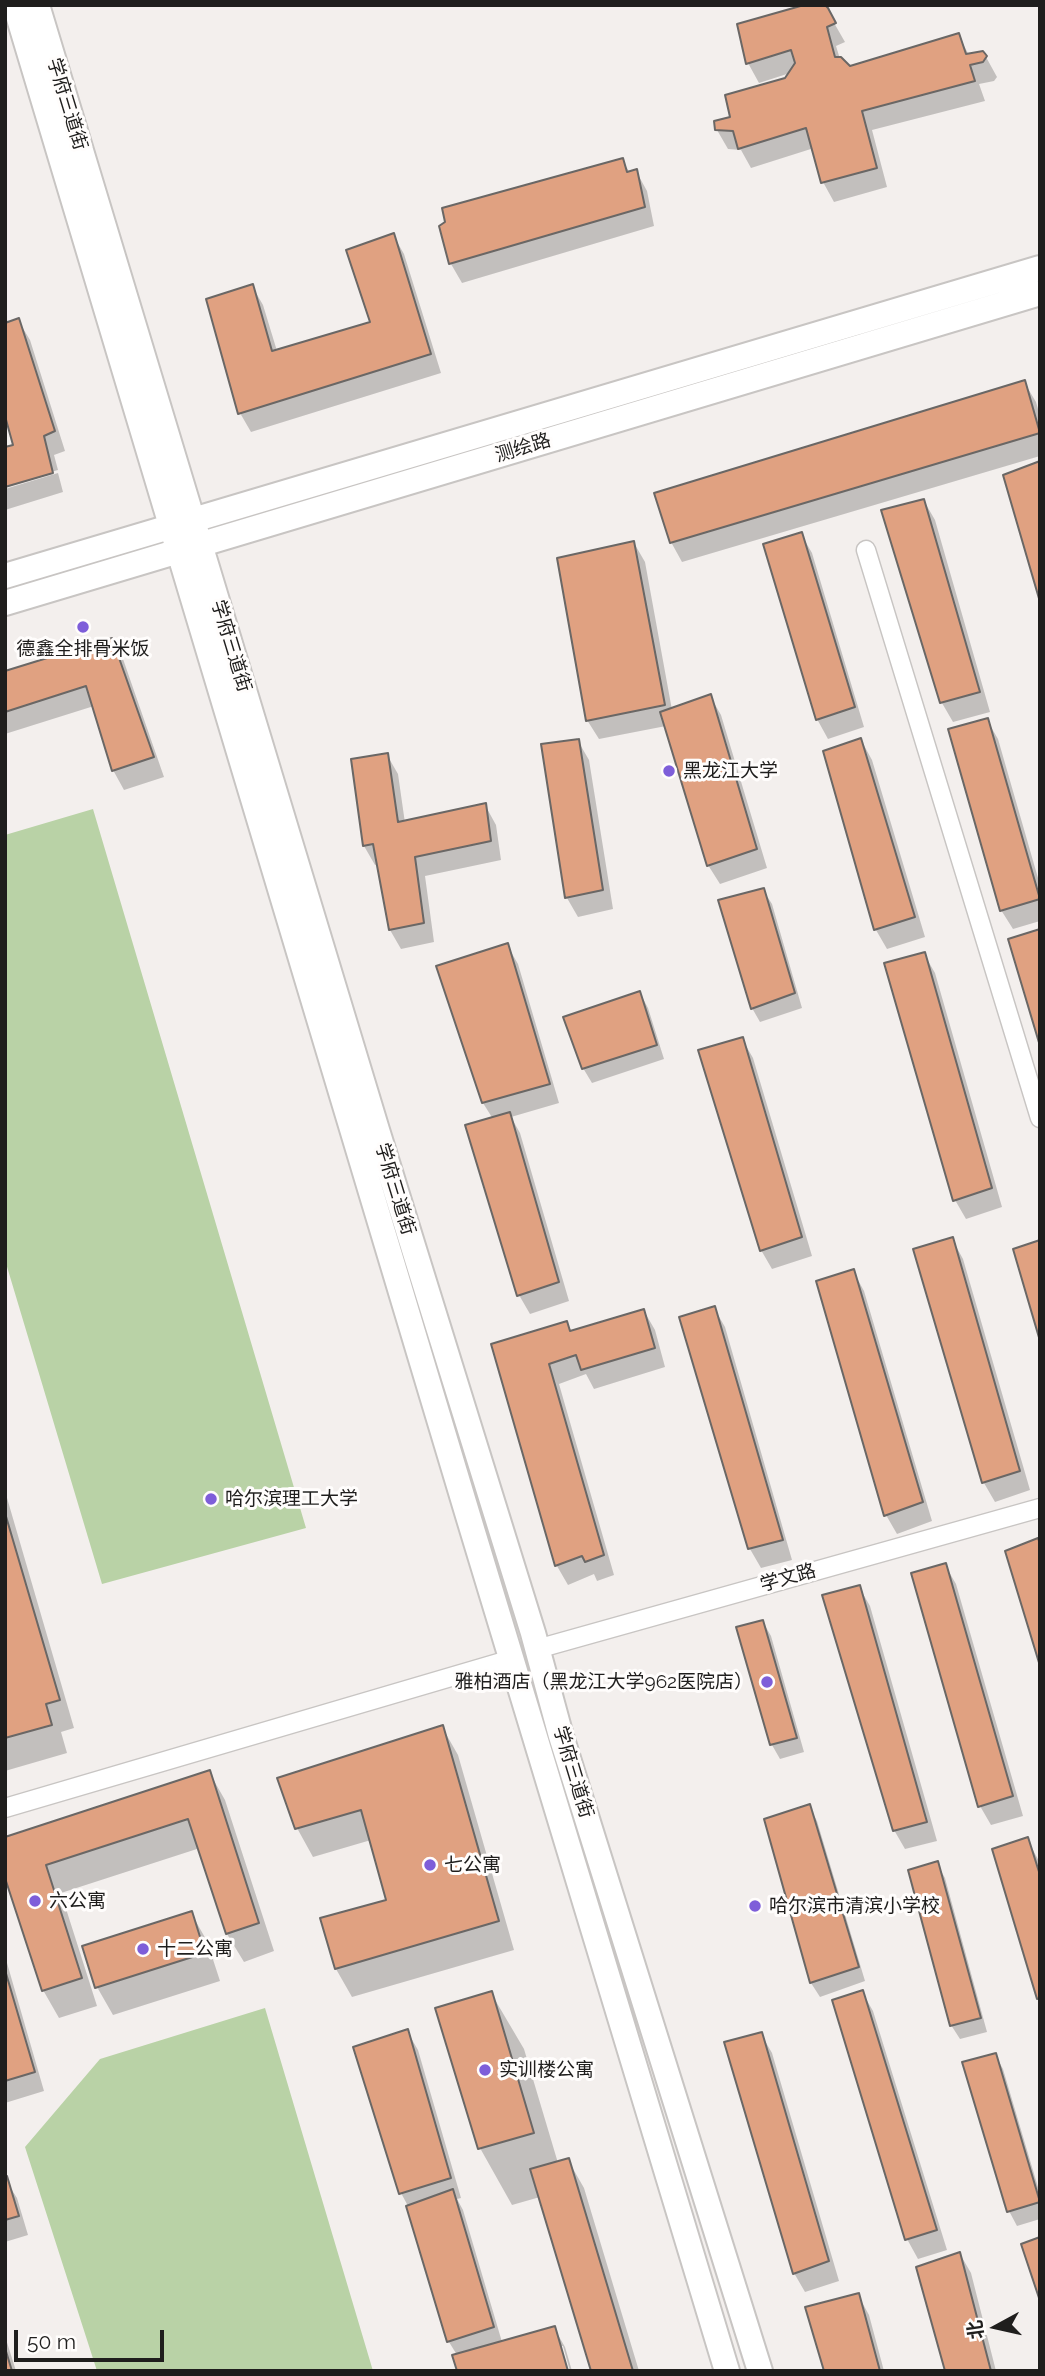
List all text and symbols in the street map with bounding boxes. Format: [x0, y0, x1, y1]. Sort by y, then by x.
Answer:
street label: 学府三道街 [42, 55, 92, 153]
street label: 测绘路 [492, 429, 554, 467]
street label: 学府三道街 [206, 597, 256, 695]
marker: 德鑫全排骨米饭 [75, 619, 91, 635]
place label: 德鑫全排骨米饭 [17, 638, 149, 660]
place label: 黑龙江大学 [683, 760, 778, 782]
marker: 黑龙江大学 [661, 763, 677, 779]
street label: 学府三道街 [370, 1140, 420, 1238]
place label: 哈尔滨理工大学 [225, 1488, 358, 1510]
marker: 哈尔滨理工大学 [203, 1491, 219, 1507]
street label: 学文路 [757, 1559, 819, 1597]
place label: 雅柏酒店（黑龙江大学962医院店） [455, 1671, 753, 1693]
marker: 雅柏酒店（黑龙江大学962医院店） [759, 1674, 775, 1690]
street label: 学府三道街 [548, 1723, 598, 1821]
place label: 七公寓 [444, 1854, 501, 1876]
marker: 七公寓 [422, 1857, 438, 1873]
place label: 六公寓 [49, 1890, 106, 1912]
marker: 六公寓 [27, 1893, 43, 1909]
place label: 哈尔滨市清滨小学校 [769, 1895, 940, 1917]
marker: 哈尔滨市清滨小学校 [747, 1898, 763, 1914]
place label: 十二公寓 [157, 1938, 233, 1960]
marker: 十二公寓 [135, 1941, 151, 1957]
place label: 实训楼公寓 [499, 2059, 594, 2081]
marker: 实训楼公寓 [477, 2062, 493, 2078]
north arrow [961, 2292, 1031, 2362]
scale bar [18, 2316, 168, 2360]
text: 北 [963, 2319, 987, 2341]
text: 50 m [27, 2329, 76, 2354]

